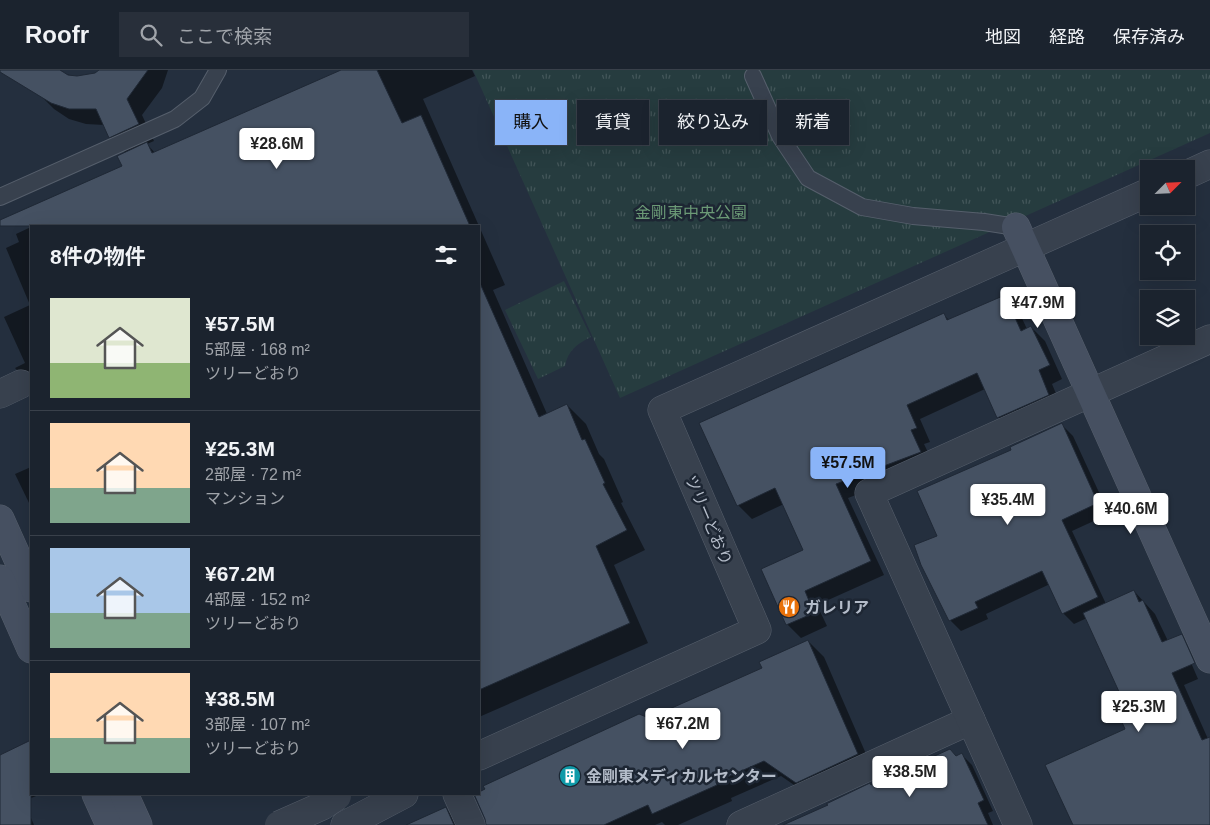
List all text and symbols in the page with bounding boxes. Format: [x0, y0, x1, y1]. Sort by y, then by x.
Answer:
search box [119, 12, 469, 57]
text: Roofr [25, 21, 89, 48]
icon: search [137, 21, 165, 49]
text: ここで検索 [177, 26, 272, 47]
text: 地図 [985, 27, 1021, 47]
text: 経路 [1049, 27, 1085, 47]
text: 保存済み [1113, 27, 1185, 47]
chip: 購入 [495, 100, 567, 145]
chip: 賃貸 [577, 100, 649, 145]
chip: 絞り込み [659, 100, 767, 145]
chip: 新着 [777, 100, 849, 145]
pin: ¥28.6M [236, 128, 318, 170]
text: ¥28.6M [250, 135, 304, 152]
north arrow [1140, 160, 1195, 215]
map controls [1140, 160, 1195, 345]
park label: 金剛東中央公園 [635, 204, 747, 221]
button: locate [1140, 225, 1195, 280]
icon: filters [432, 241, 460, 269]
text: 8件の物件 [50, 245, 146, 268]
pin: ¥47.9M [997, 286, 1079, 329]
button: layers [1140, 290, 1195, 345]
text: ¥47.9M [1011, 294, 1065, 311]
text: ¥57.5M [205, 312, 275, 335]
icon: home [90, 318, 150, 378]
text: 5部屋 · 168 m² [205, 341, 310, 358]
text: ツリーどおり [205, 365, 301, 382]
text: ¥25.3M [205, 437, 275, 460]
icon: home [90, 443, 150, 503]
pin: ¥57.5M [807, 446, 889, 489]
text: ¥57.5M [821, 454, 875, 471]
text: 2部屋 · 72 m² [205, 466, 301, 483]
street label: ツリーどおり [682, 473, 735, 568]
pin: ¥35.4M [967, 484, 1049, 526]
text: マンション [205, 490, 285, 507]
text: ¥35.4M [981, 491, 1035, 508]
pin: ¥40.6M [1090, 492, 1172, 535]
text: ¥40.6M [1104, 500, 1158, 517]
text: ¥67.2M [205, 562, 275, 585]
icon: home [90, 568, 150, 628]
text: 4部屋 · 152 m² [205, 591, 310, 608]
restaurant icon: ガレリア [777, 595, 801, 619]
place label: ガレリア [805, 599, 869, 616]
text: ツリーどおり [205, 615, 301, 632]
text: ¥38.5M [205, 687, 275, 710]
pin: ¥25.3M [1098, 690, 1180, 733]
icon: home [90, 693, 150, 753]
text: ¥25.3M [1112, 698, 1166, 715]
pin: ¥67.2M [642, 708, 724, 750]
text: ¥67.2M [656, 715, 710, 732]
text: 3部屋 · 107 m² [205, 716, 310, 733]
text: ツリーどおり [205, 740, 301, 757]
pin: ¥38.5M [869, 756, 951, 798]
text: ¥38.5M [883, 763, 937, 780]
building icon: 金剛東メディカルセンター [558, 764, 582, 788]
place label: 金剛東メディカルセンター [586, 768, 777, 785]

